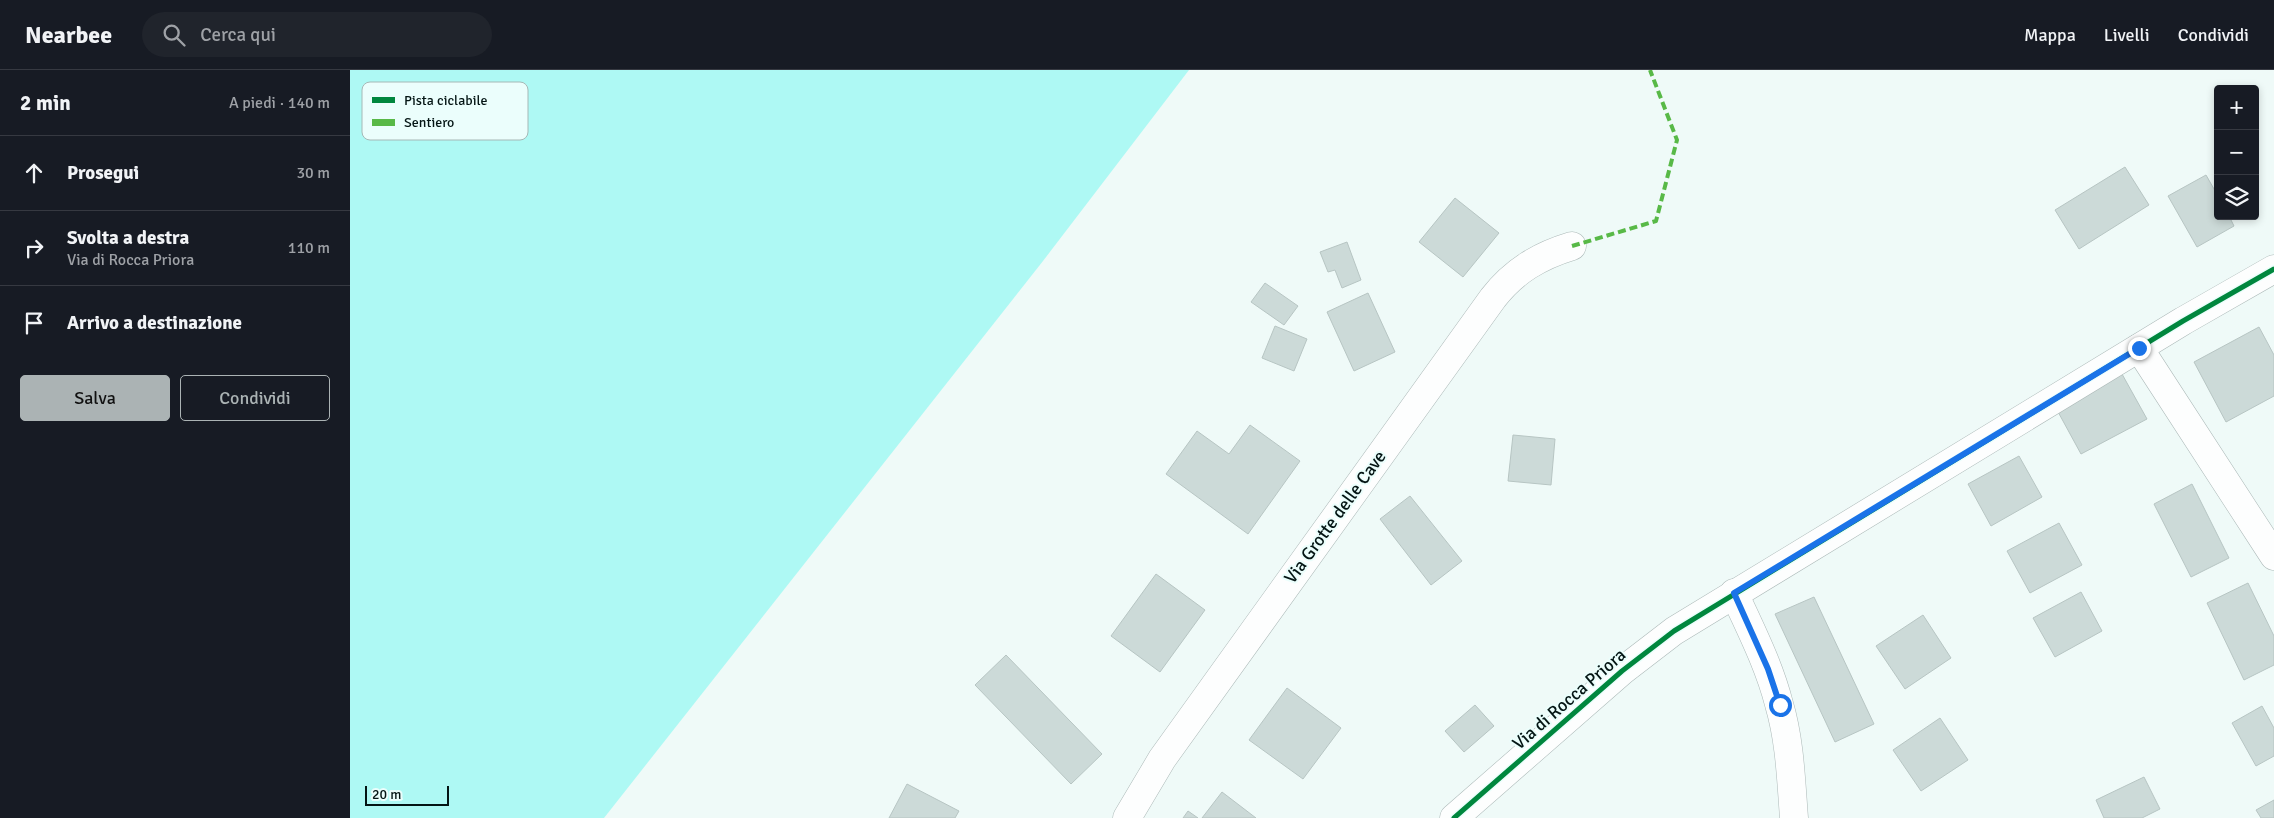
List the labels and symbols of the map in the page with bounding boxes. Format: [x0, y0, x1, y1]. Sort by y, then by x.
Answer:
legend [362, 82, 528, 140]
text: Pista ciclabile [404, 92, 487, 109]
text: Sentiero [404, 114, 454, 131]
route end [2128, 337, 2151, 360]
street label: Via Grotte delle Cave [1279, 446, 1391, 588]
street label: Via di Rocca Priora [1508, 644, 1630, 754]
route start [1769, 694, 1792, 717]
scale bar [365, 783, 449, 806]

